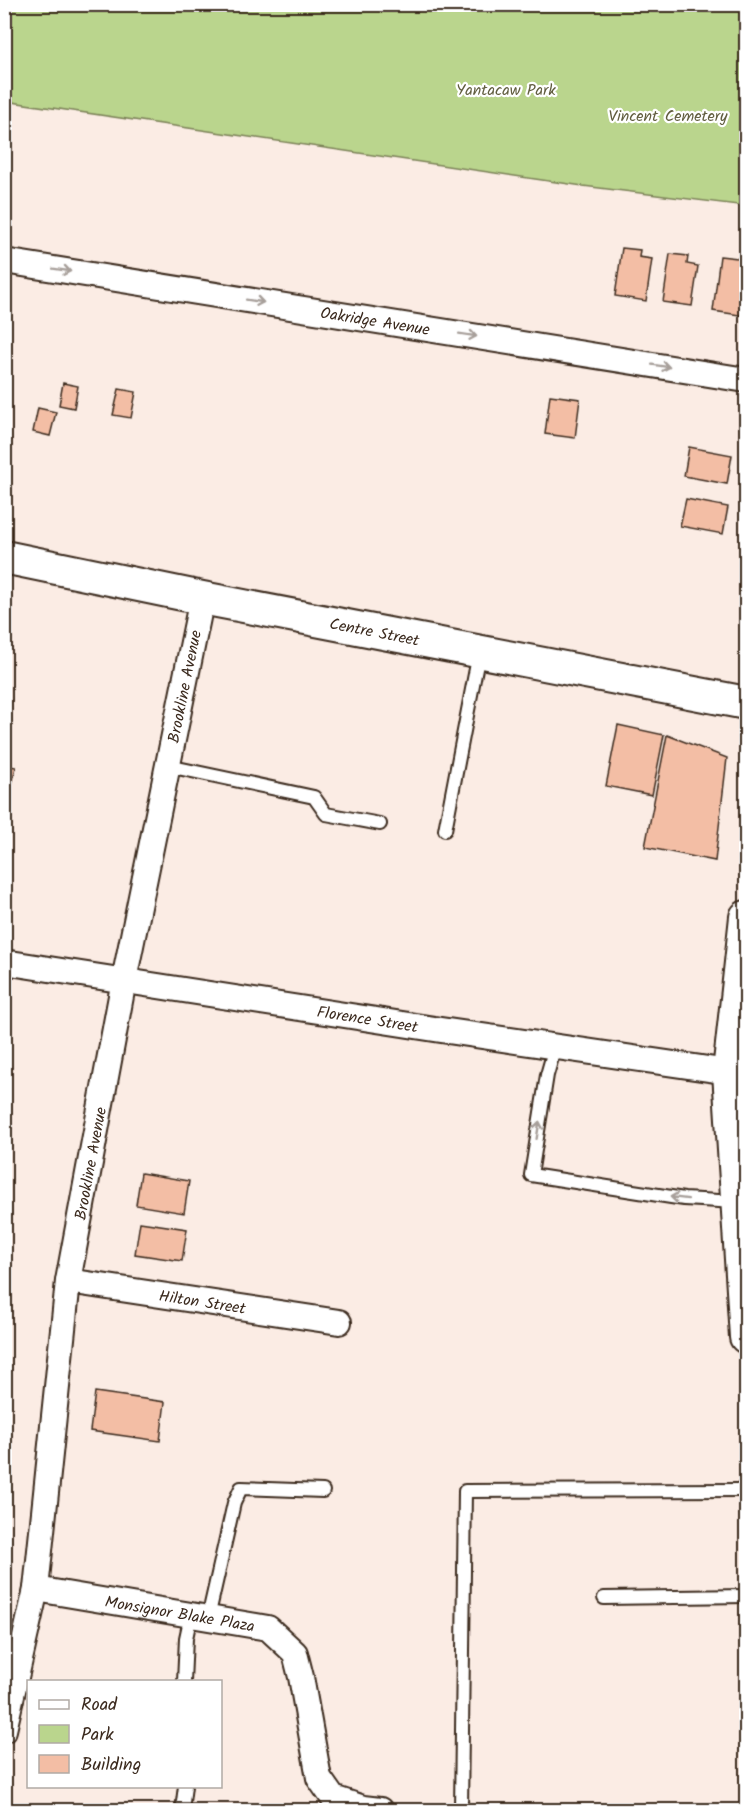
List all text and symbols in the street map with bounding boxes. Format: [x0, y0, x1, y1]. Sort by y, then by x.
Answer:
park label: Yantacaw Park [456, 78, 556, 103]
park label: Vincent Cemetery [608, 104, 728, 129]
one-way arrow [52, 265, 72, 276]
one-way arrow [244, 295, 264, 306]
street label: Oakridge Avenue [319, 301, 431, 343]
one-way arrow [458, 330, 477, 341]
one-way arrow [650, 361, 670, 372]
street label: Centre Street [327, 612, 422, 654]
street label: Brookline Avenue [162, 628, 209, 745]
street label: Florence Street [315, 1000, 420, 1040]
street label: Brookline Avenue [69, 1105, 114, 1222]
one-way arrow [533, 1121, 544, 1141]
one-way arrow [669, 1192, 689, 1203]
street label: Hilton Street [157, 1284, 248, 1322]
street label: Monsignor Blake Plaza [103, 1590, 257, 1640]
legend [27, 1680, 222, 1788]
text: Road [81, 1691, 118, 1720]
text: Park [81, 1721, 114, 1750]
text: Building [81, 1751, 141, 1780]

